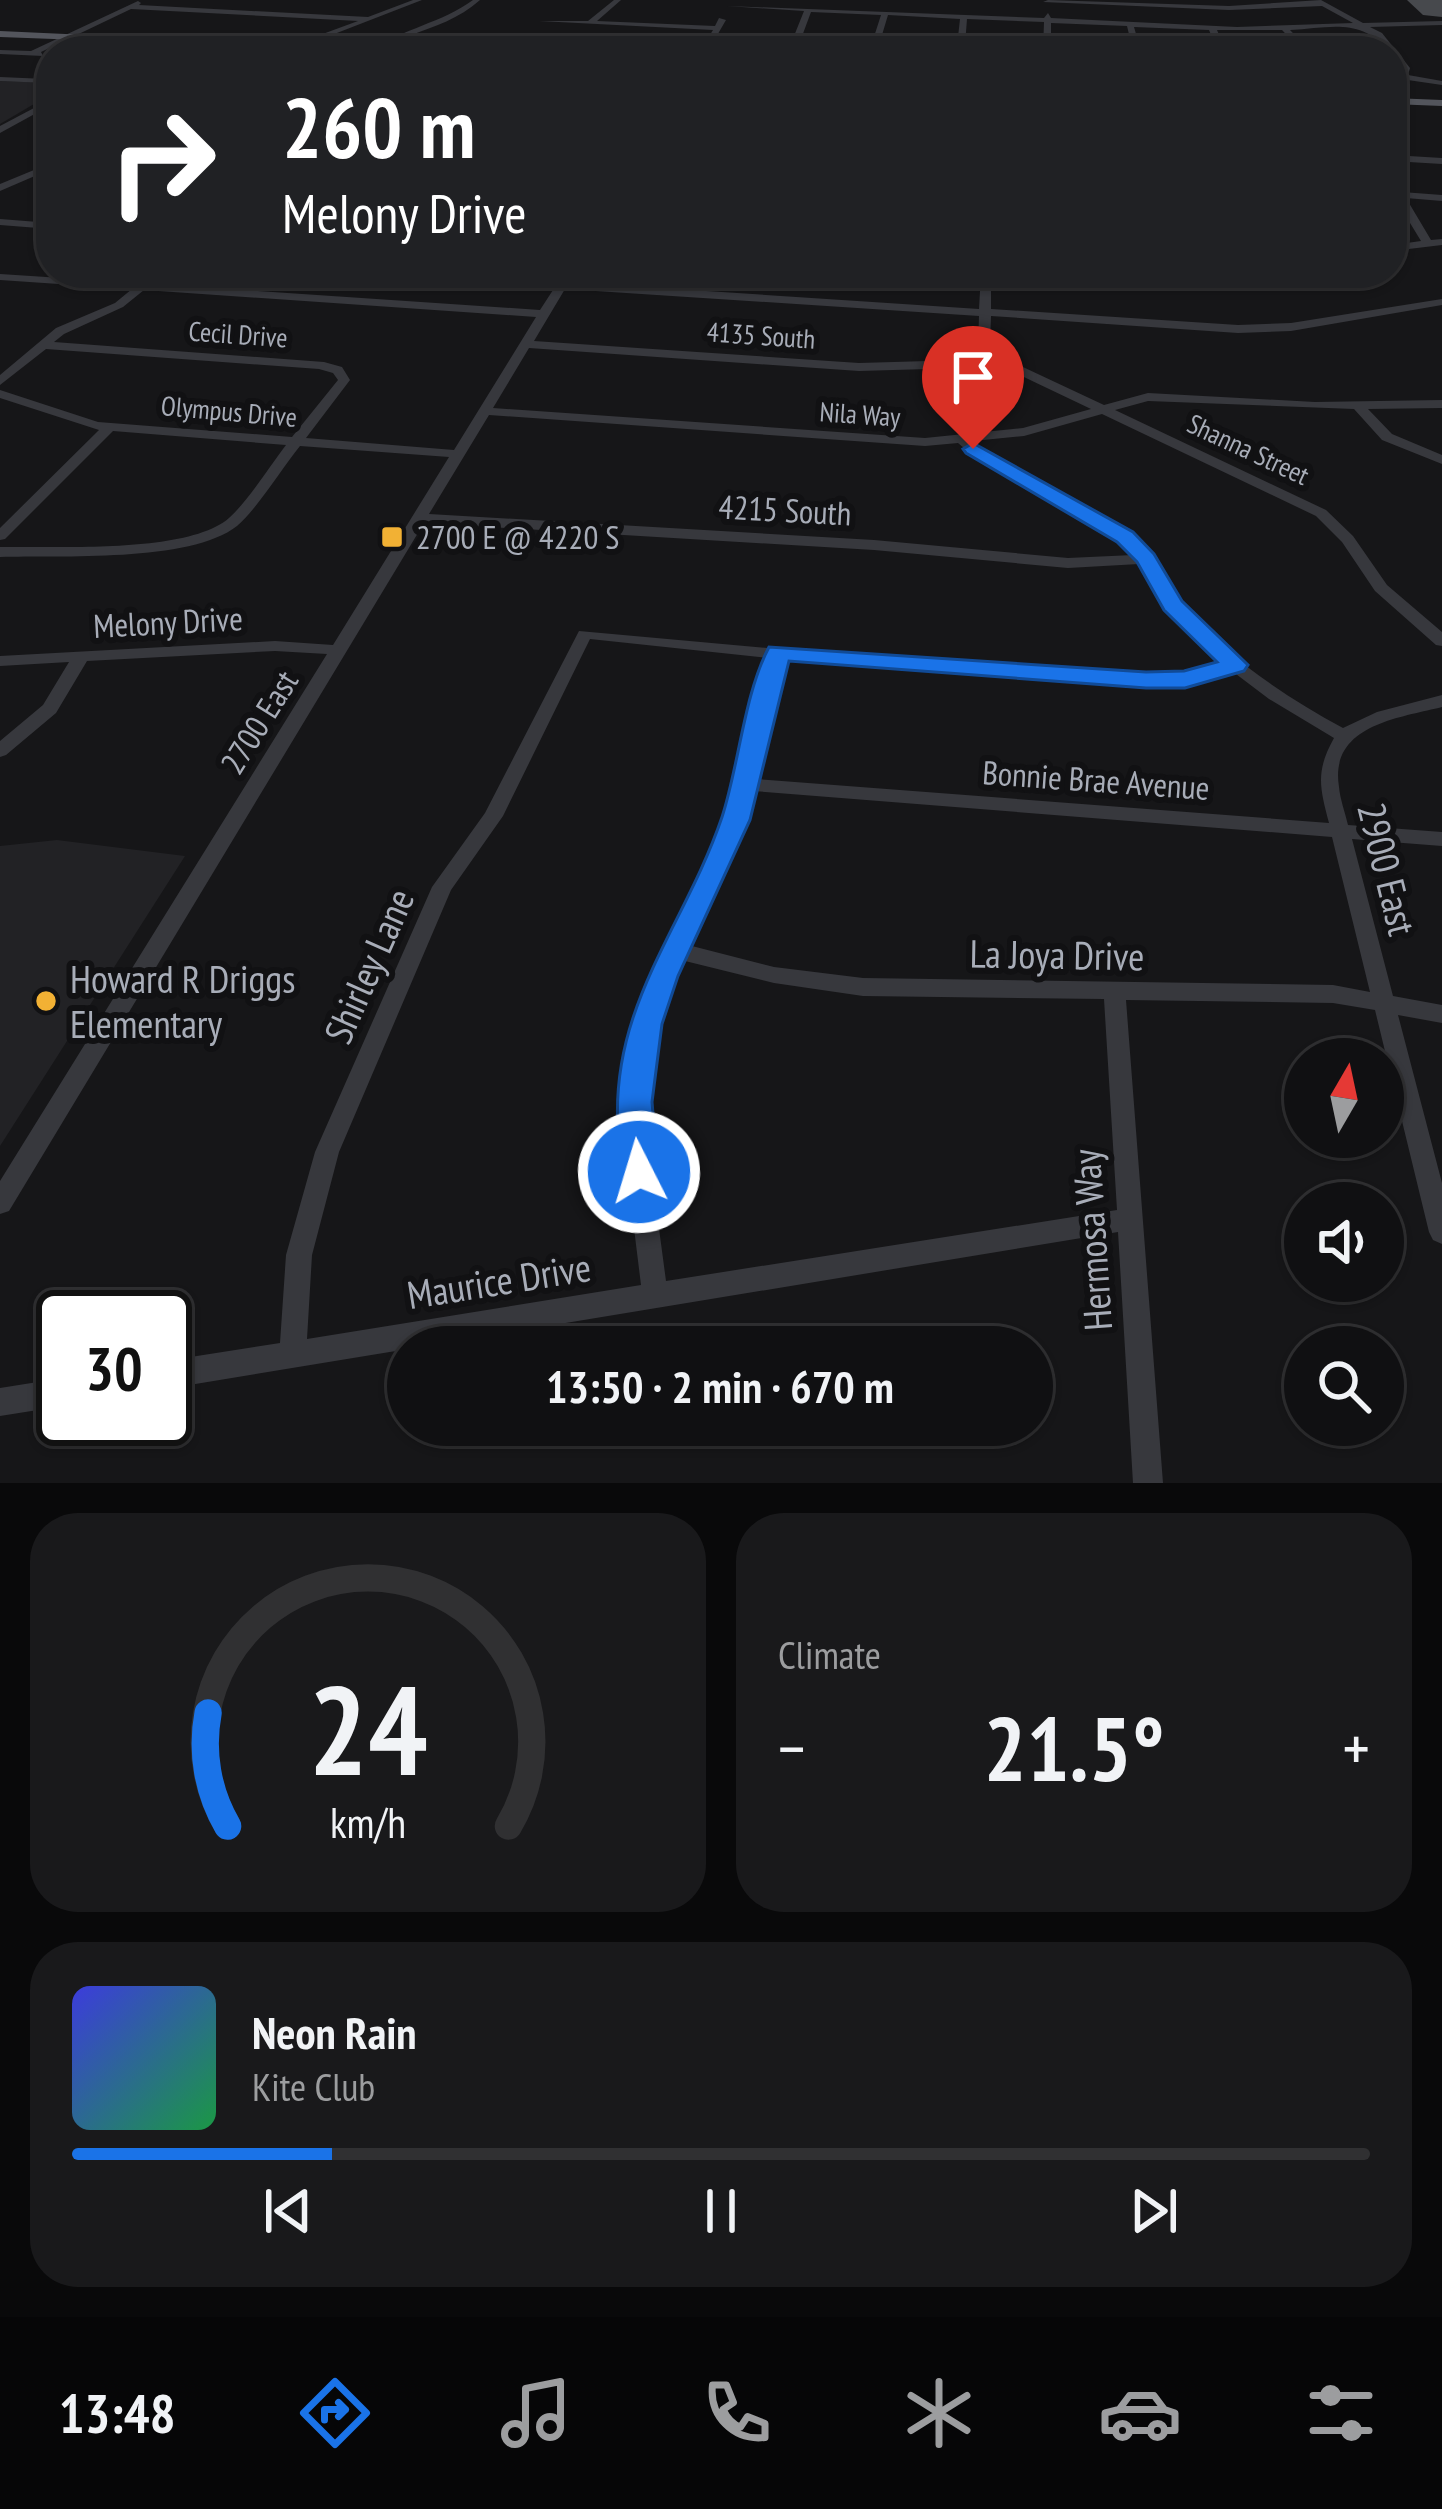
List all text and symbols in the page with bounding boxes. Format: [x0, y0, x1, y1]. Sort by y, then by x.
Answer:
text: 260 m [282, 72, 475, 181]
icon: right [84, 84, 240, 240]
text: Melony Drive [282, 178, 527, 248]
street label: Cecil Drive [187, 314, 289, 354]
street label: 4135 South [706, 314, 816, 356]
pin [922, 326, 1024, 449]
icon: arrive [940, 344, 1006, 410]
street label: Olympus Drive [160, 388, 298, 434]
street label: Nila Way [819, 394, 902, 434]
street label: Shanna Street [1182, 406, 1315, 492]
street label: 4215 South [718, 485, 852, 534]
place label: 2700 E @ 4220 S [416, 515, 619, 558]
marker: 2700 E @ 4220 S [379, 524, 405, 550]
street label: Melony Drive [92, 596, 244, 647]
street label: 2700 East [210, 662, 307, 781]
street label: Bonnie Brae Avenue [981, 750, 1211, 809]
street label: 2900 East [1346, 797, 1429, 941]
street label: Shirley Lane [312, 881, 425, 1051]
street label: La Joya Drive [969, 927, 1145, 982]
place label: Howard R Driggs Elementary [70, 953, 295, 1049]
marker: Howard R Driggs Elementary [33, 988, 59, 1014]
north arrow [1284, 1038, 1404, 1158]
map controls [1284, 1038, 1404, 1446]
position arrow [576, 1109, 702, 1235]
street label: Hermosa Way [1060, 1147, 1123, 1332]
button: sound [1284, 1182, 1404, 1302]
street label: Maurice Drive [404, 1241, 594, 1320]
speed limit sign: 30 [36, 1290, 192, 1446]
button: search [1284, 1326, 1404, 1446]
text: 13:50 · 2 min · 670 m [546, 1357, 894, 1415]
text: Climate [778, 1629, 881, 1680]
text: 24 [308, 1648, 428, 1809]
text: 21.5° [984, 1689, 1164, 1806]
text: − [778, 1705, 805, 1790]
text: + [1343, 1705, 1370, 1790]
text: km/h [330, 1793, 406, 1849]
text: Neon Rain [252, 2003, 417, 2061]
text: Kite Club [252, 2061, 375, 2112]
icon: previous [255, 2178, 321, 2244]
icon: pause [688, 2178, 754, 2244]
icon: next [1121, 2178, 1187, 2244]
icon: directions [293, 2371, 377, 2455]
icon: music [494, 2371, 578, 2455]
icon: phone [695, 2371, 779, 2455]
icon: climate [897, 2371, 981, 2455]
icon: car [1098, 2371, 1182, 2455]
icon: filters [1299, 2371, 1383, 2455]
text: 13:48 [59, 2378, 175, 2448]

